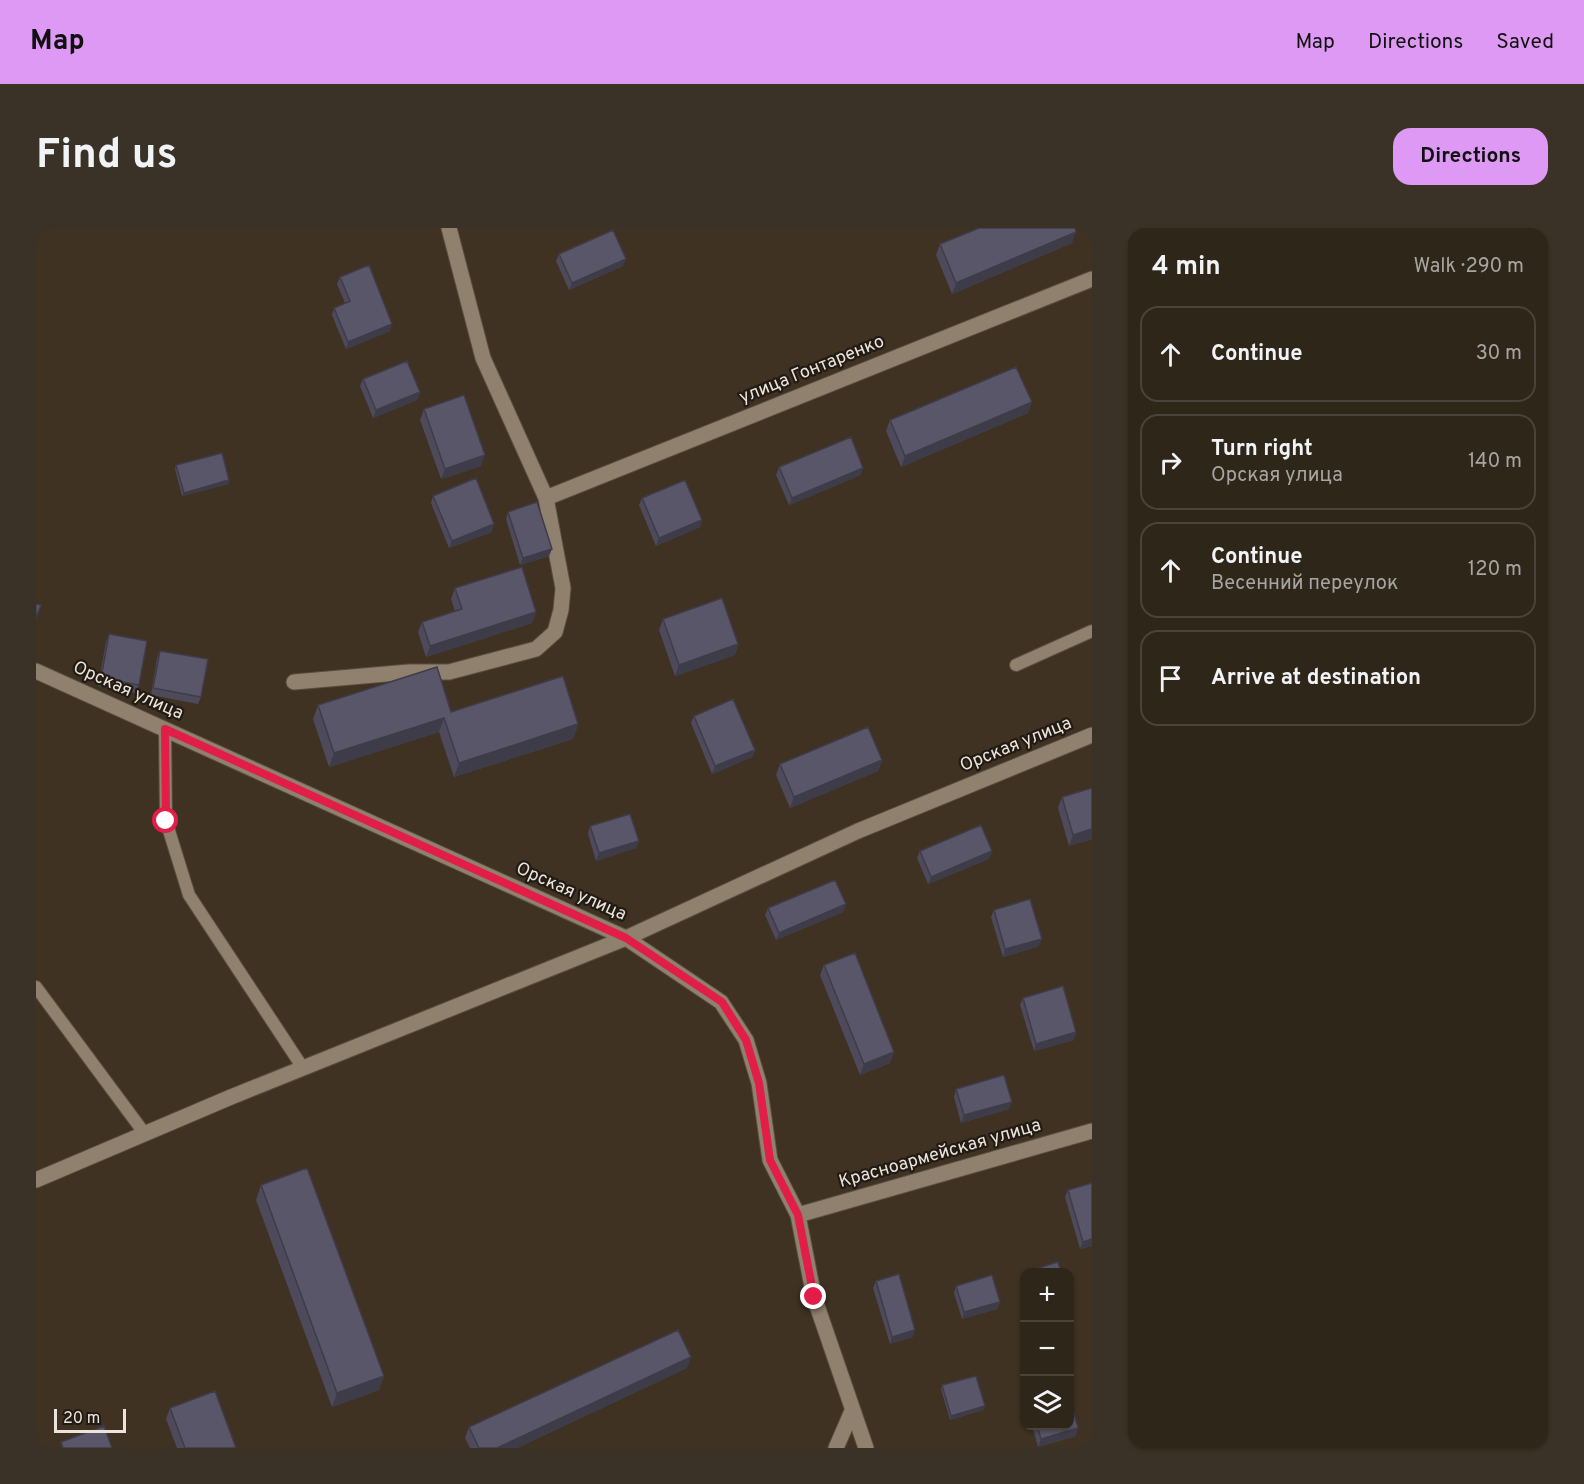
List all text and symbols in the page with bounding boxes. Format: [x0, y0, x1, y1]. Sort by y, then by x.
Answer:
text: Map [30, 24, 85, 60]
text: Map [1295, 29, 1335, 56]
text: Directions [1368, 29, 1463, 56]
text: Saved [1496, 29, 1554, 56]
button: Directions [1393, 128, 1548, 185]
text: Find us [36, 130, 177, 183]
text: 4 min [1152, 251, 1221, 284]
text: Walk · 290 m [1413, 254, 1524, 280]
street label: улица Гонтаренко [736, 330, 888, 410]
icon: ahead [1154, 338, 1187, 371]
text: Continue [1211, 341, 1302, 368]
text: 30 m [1476, 341, 1522, 367]
text: Turn right [1211, 436, 1313, 463]
icon: right [1154, 446, 1187, 479]
text: 140 m [1468, 449, 1522, 475]
text: Орская улица [1211, 463, 1343, 489]
text: Continue [1211, 544, 1302, 571]
icon: ahead [1154, 554, 1187, 587]
text: 120 m [1468, 557, 1522, 583]
text: Весенний переулок [1211, 571, 1399, 597]
street label: Орская улица [69, 656, 187, 726]
icon: arrive [1154, 662, 1187, 695]
text: Arrive at destination [1211, 665, 1421, 692]
street label: Орская улица [957, 712, 1075, 778]
route start [152, 807, 178, 833]
street label: Орская улица [512, 857, 630, 927]
street label: Красноармейская улица [836, 1114, 1044, 1194]
map controls [1020, 1268, 1074, 1430]
button: + [1020, 1268, 1074, 1322]
route end [800, 1283, 826, 1309]
button: − [1020, 1322, 1074, 1376]
button: layers [1020, 1376, 1074, 1430]
scale bar [54, 1406, 126, 1434]
text: 20 m [63, 1409, 100, 1429]

